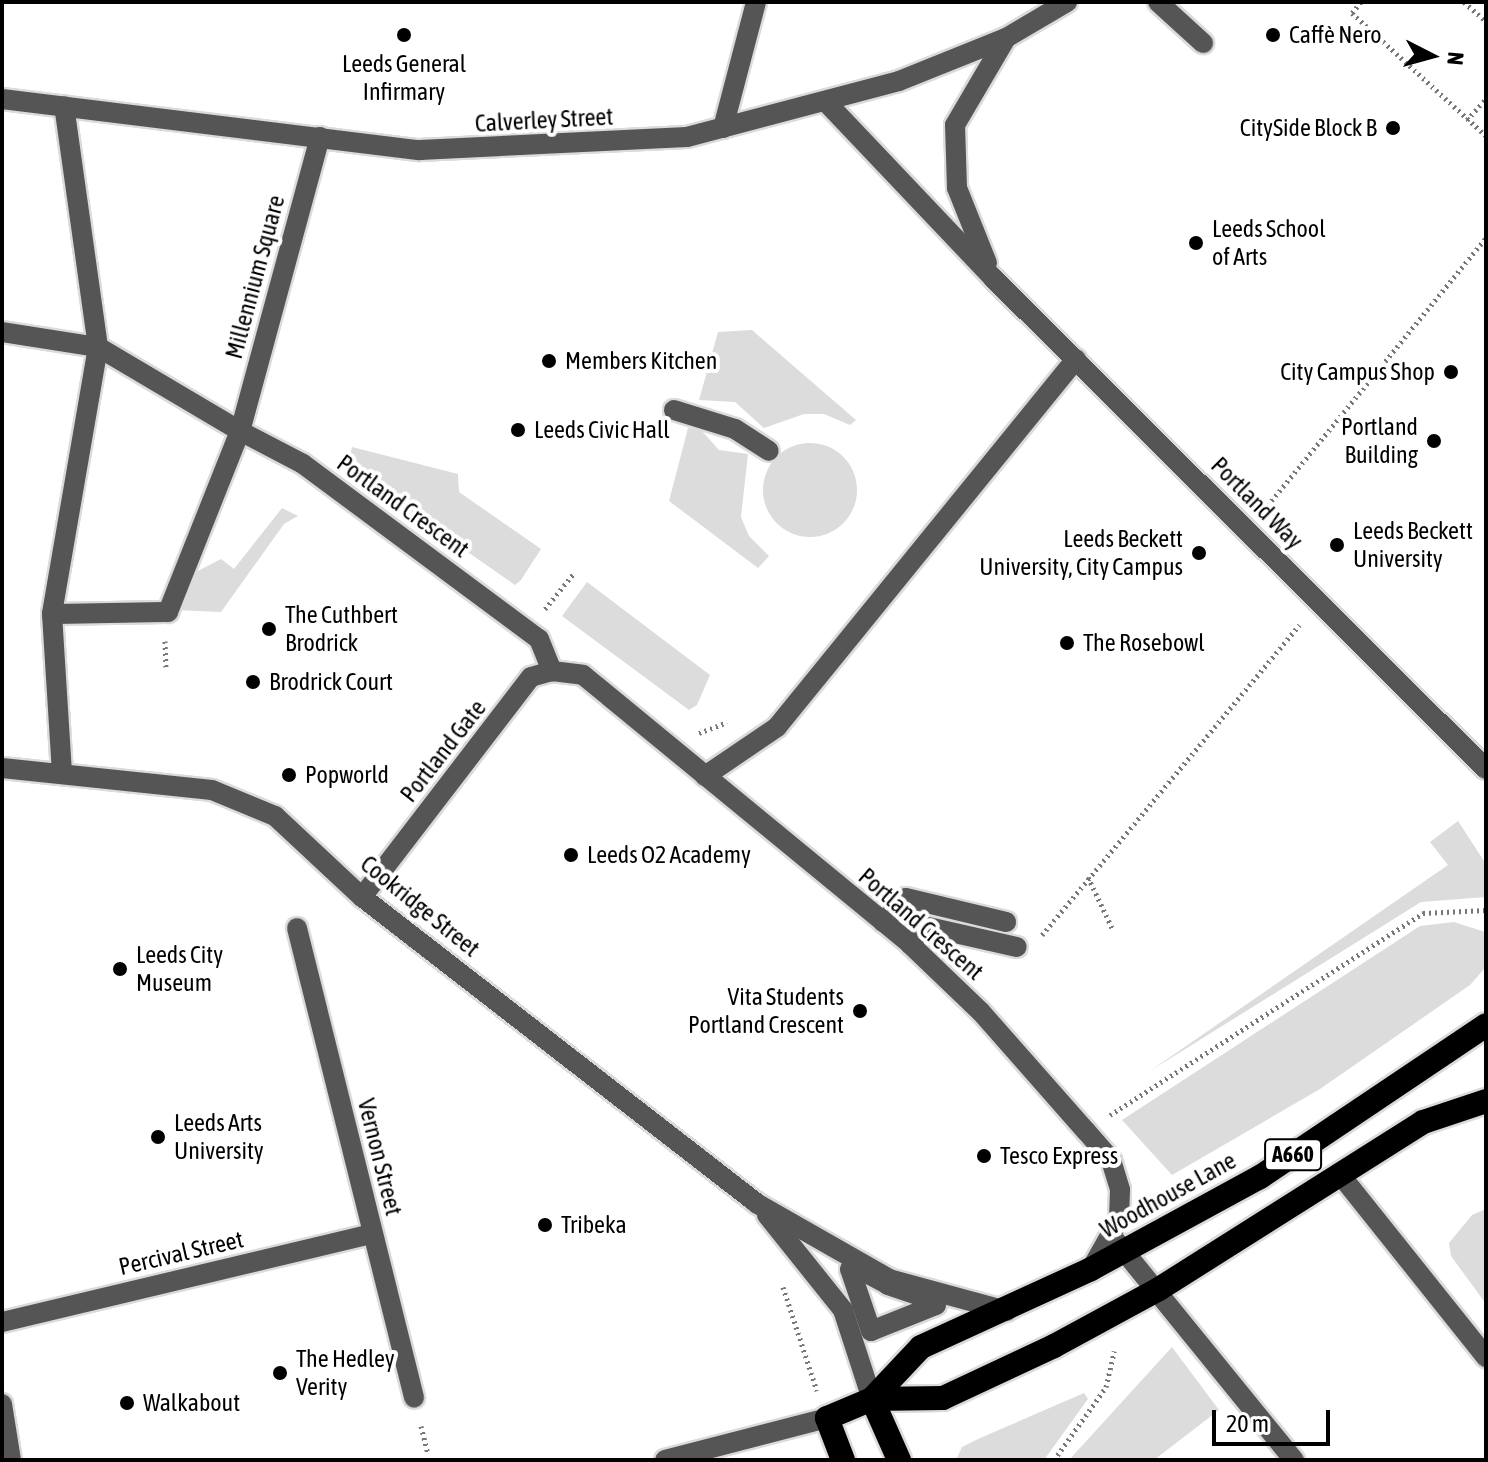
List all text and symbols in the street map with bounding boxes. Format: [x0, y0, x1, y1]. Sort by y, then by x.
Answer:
north arrow [1392, 16, 1472, 96]
place label: Caffè Nero [1289, 21, 1382, 49]
marker: Leeds General Infirmary [393, 24, 415, 46]
marker: Caffè Nero [1264, 26, 1282, 44]
place label: Leeds General Infirmary [342, 50, 466, 106]
text: N [1442, 51, 1469, 66]
street label: Calverley Street [474, 102, 614, 138]
place label: CitySide Block B [1240, 114, 1377, 142]
marker: CitySide Block B [1384, 119, 1402, 137]
street label: Millennium Square [219, 192, 291, 362]
place label: Leeds School of Arts [1212, 215, 1325, 271]
marker: Leeds School of Arts [1187, 234, 1205, 252]
place label: Members Kitchen [565, 347, 717, 375]
marker: Members Kitchen [540, 352, 558, 370]
place label: City Campus Shop [1280, 358, 1435, 386]
marker: City Campus Shop [1442, 363, 1460, 381]
place label: Portland Building [1341, 413, 1418, 469]
place label: Leeds Civic Hall [534, 416, 670, 444]
marker: Leeds Civic Hall [509, 421, 527, 439]
marker: Portland Building [1425, 432, 1443, 450]
street label: Portland Crescent [331, 449, 475, 563]
street label: Portland Way [1205, 451, 1309, 555]
place label: Leeds Beckett University [1353, 517, 1473, 573]
place label: Leeds Beckett University, City Campus [979, 525, 1183, 581]
marker: Leeds Beckett University [1328, 536, 1346, 554]
marker: Leeds Beckett University, City Campus [1190, 544, 1208, 562]
place label: The Cuthbert Brodrick [285, 601, 398, 657]
marker: The Cuthbert Brodrick [260, 620, 278, 638]
place label: The Rosebowl [1083, 629, 1205, 657]
marker: The Rosebowl [1058, 634, 1076, 652]
place label: Brodrick Court [269, 668, 393, 696]
marker: Brodrick Court [244, 673, 262, 691]
street label: Portland Gate [394, 694, 492, 808]
place label: Popworld [305, 761, 389, 789]
marker: Popworld [280, 766, 298, 784]
place label: Leeds O2 Academy [587, 841, 751, 869]
marker: Leeds O2 Academy [562, 846, 580, 864]
street label: Cookridge Street [355, 849, 485, 963]
street label: Portland Crescent [853, 862, 989, 986]
place label: Leeds City Museum [136, 941, 223, 997]
marker: Leeds City Museum [111, 960, 129, 978]
place label: Vita Students Portland Crescent [688, 983, 844, 1039]
marker: Vita Students Portland Crescent [851, 1002, 869, 1020]
street label: Vernon Street [352, 1096, 408, 1218]
place label: Leeds Arts University [174, 1109, 264, 1165]
marker: Leeds Arts University [149, 1128, 167, 1146]
road number: A660 [1263, 1137, 1323, 1173]
place label: Tesco Express [1000, 1142, 1118, 1170]
street label: Woodhouse Lane [1095, 1146, 1241, 1244]
marker: Tesco Express [975, 1147, 993, 1165]
place label: Tribeka [561, 1211, 627, 1239]
marker: Tribeka [536, 1216, 554, 1234]
street label: Percival Street [116, 1225, 246, 1281]
place label: The Hedley Verity [296, 1345, 395, 1401]
marker: The Hedley Verity [271, 1364, 289, 1382]
place label: Walkabout [143, 1389, 240, 1417]
marker: Walkabout [118, 1394, 136, 1412]
scale bar [1216, 1394, 1334, 1444]
text: 20 m [1226, 1410, 1269, 1437]

